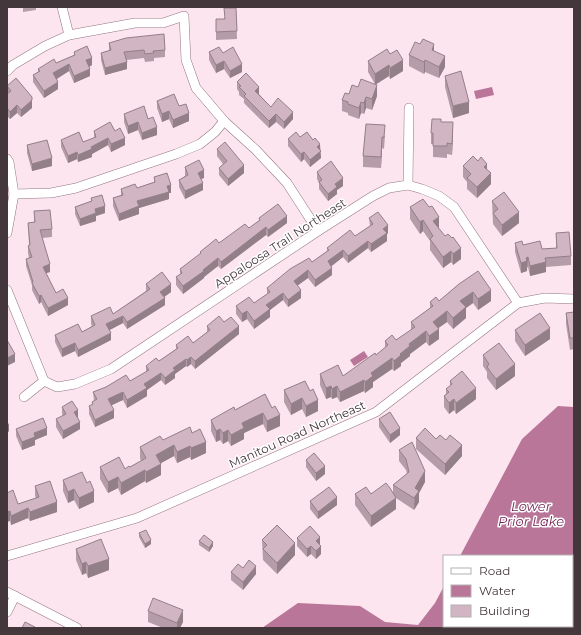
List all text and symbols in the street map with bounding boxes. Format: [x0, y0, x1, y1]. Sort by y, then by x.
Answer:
street label: Appaloosa Trail Northeast [211, 195, 349, 291]
street label: Manitou Road Northeast [226, 397, 368, 471]
water label: Lower Prior Lake [498, 498, 564, 529]
legend [443, 555, 573, 627]
text: Road [479, 563, 510, 578]
text: Water [479, 583, 516, 598]
text: Building [479, 603, 530, 618]

